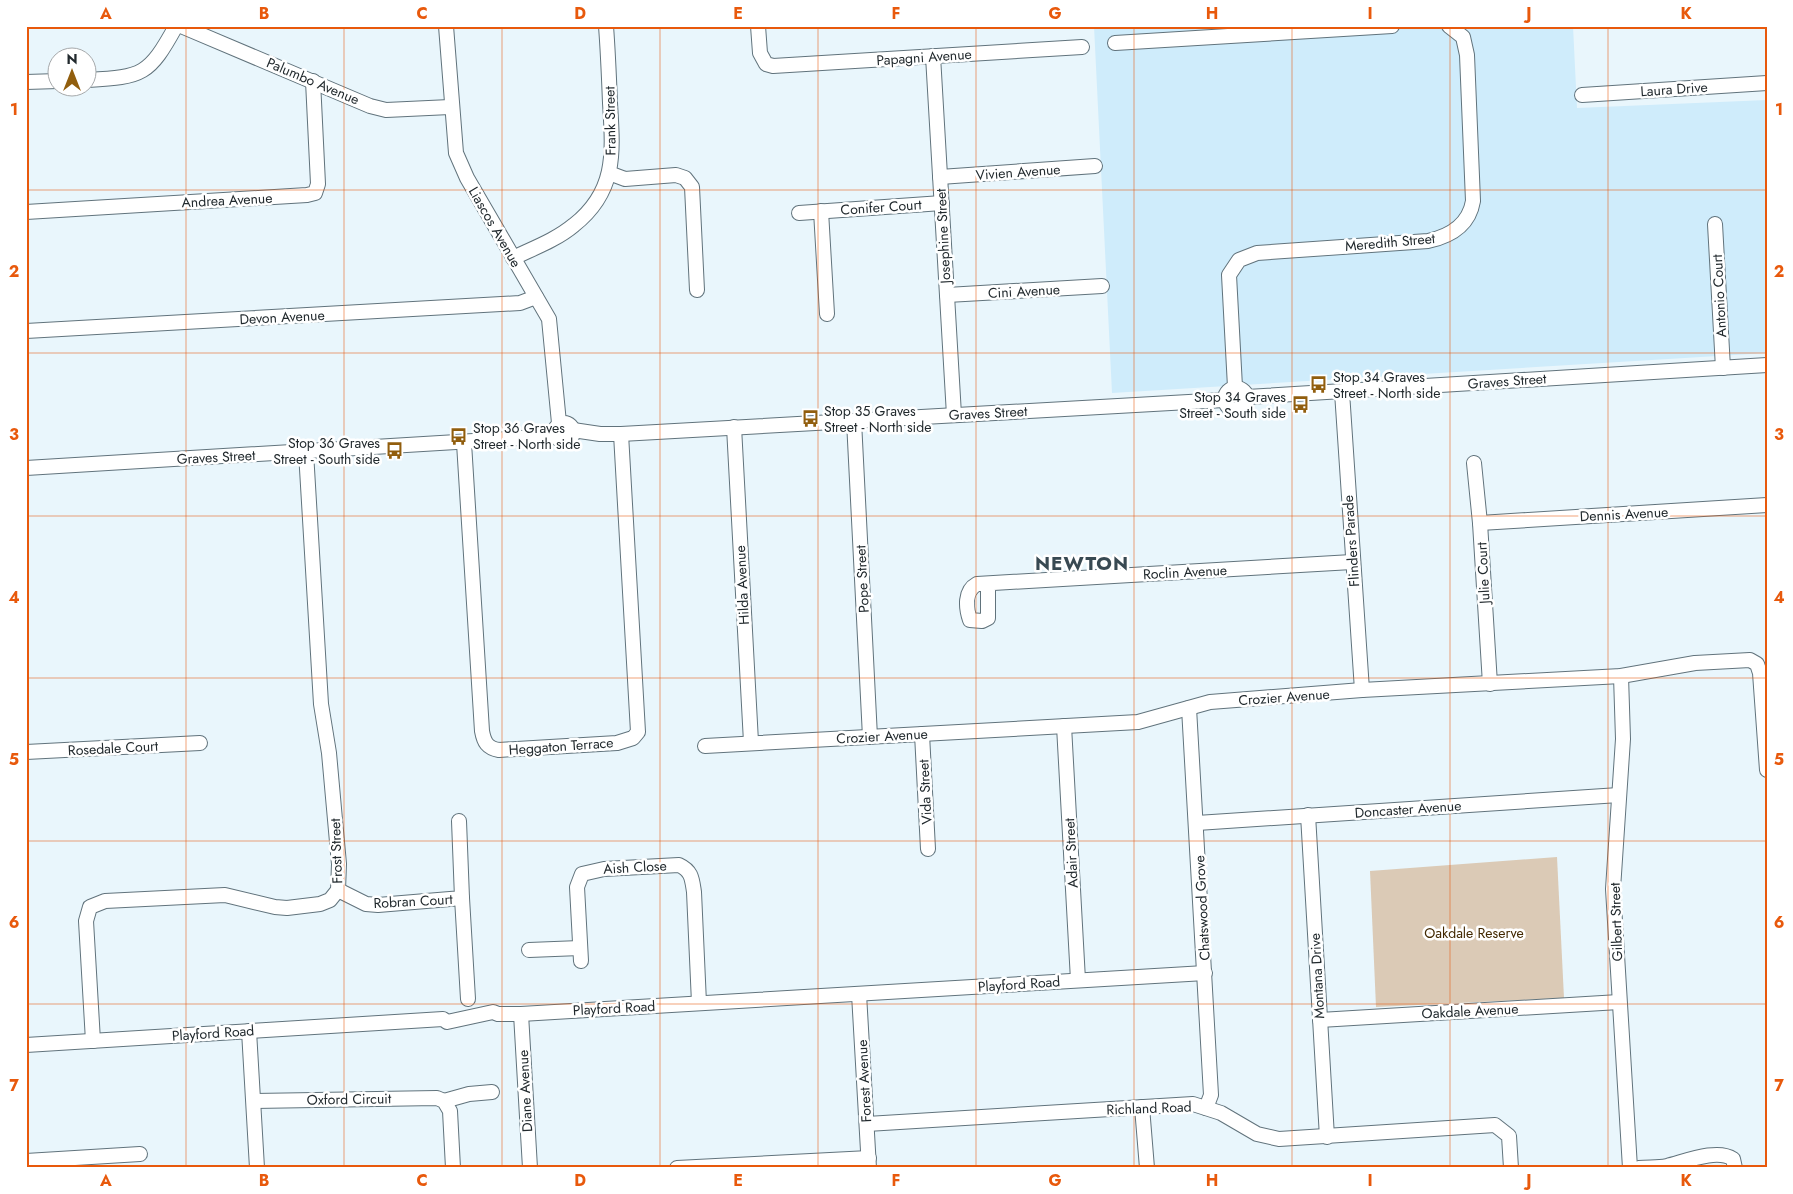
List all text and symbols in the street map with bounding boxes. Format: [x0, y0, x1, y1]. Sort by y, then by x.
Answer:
text: A [99, 2, 112, 25]
text: B [259, 2, 269, 25]
text: C [416, 2, 428, 25]
text: D [574, 2, 586, 25]
text: E [733, 2, 743, 25]
text: F [892, 2, 900, 25]
text: G [1048, 2, 1062, 25]
text: H [1206, 2, 1218, 25]
text: I [1367, 2, 1373, 25]
text: J [1523, 2, 1532, 25]
text: K [1680, 2, 1692, 25]
street label: Papagni Avenue [876, 44, 972, 70]
north arrow [48, 48, 98, 98]
text: N [66, 49, 78, 69]
street label: Palumbo Avenue [264, 52, 362, 110]
street label: Laura Drive [1640, 77, 1708, 101]
street label: Frank Street [599, 86, 621, 156]
text: 1 [10, 98, 18, 121]
text: 1 [1775, 98, 1783, 121]
street label: Vivien Avenue [975, 159, 1061, 185]
street label: Liascos Avenue [464, 183, 526, 271]
street label: Josephine Street [930, 187, 956, 286]
street label: Andrea Avenue [181, 188, 273, 212]
street label: Conifer Court [840, 194, 923, 220]
street label: Meredith Street [1344, 228, 1436, 256]
street label: Antonio Court [1707, 253, 1731, 338]
text: 2 [9, 260, 19, 283]
text: 2 [1774, 260, 1784, 283]
street label: Cini Avenue [988, 279, 1060, 303]
street label: Devon Avenue [239, 305, 325, 329]
place label: Stop 34 Graves Street - North side [1333, 367, 1440, 403]
street label: Graves Street [1467, 368, 1548, 394]
bus stop icon: Stop 34 Graves Street - North side [1309, 375, 1329, 395]
place label: Stop 34 Graves Street - South side [1179, 387, 1286, 423]
bus stop icon: Stop 34 Graves Street - South side [1290, 395, 1310, 415]
place label: Stop 35 Graves Street - North side [824, 401, 931, 437]
street label: Graves Street [948, 401, 1028, 425]
bus stop icon: Stop 35 Graves Street - North side [800, 409, 820, 429]
place label: Stop 36 Graves Street - North side [473, 418, 580, 454]
text: 3 [9, 423, 19, 446]
text: 3 [1774, 423, 1784, 446]
bus stop icon: Stop 36 Graves Street - North side [449, 426, 469, 446]
place label: Stop 36 Graves Street - South side [273, 433, 380, 469]
bus stop icon: Stop 36 Graves Street - South side [384, 441, 404, 461]
street label: Graves Street [176, 445, 256, 469]
street label: Flinders Parade [1338, 495, 1364, 587]
street label: Dennis Avenue [1579, 502, 1669, 526]
street label: Julie Court [1471, 541, 1495, 606]
street label: Pope Street [850, 544, 874, 613]
street label: Hilda Avenue [730, 545, 754, 625]
district label: NEWTON [1035, 550, 1129, 577]
street label: Roclin Avenue [1142, 560, 1228, 584]
text: 4 [8, 586, 20, 609]
text: 4 [1773, 586, 1785, 609]
street label: Crozier Avenue [1238, 684, 1330, 710]
street label: Crozier Avenue [836, 724, 928, 748]
street label: Heggaton Terrace [508, 732, 614, 760]
street label: Rosedale Court [67, 736, 159, 760]
text: 5 [9, 748, 19, 771]
text: 5 [1774, 748, 1784, 771]
street label: Vida Street [913, 758, 937, 825]
street label: Doncaster Avenue [1354, 795, 1462, 823]
street label: Frost Street [325, 817, 347, 884]
street label: Adair Street [1059, 817, 1083, 888]
street label: Aish Close [603, 855, 667, 879]
street label: Chatswood Grove [1189, 855, 1215, 961]
street label: Gilbert Street [1605, 882, 1627, 962]
street label: Robran Court [373, 889, 454, 913]
text: 6 [9, 911, 19, 934]
text: 6 [1774, 911, 1784, 934]
park label: Oakdale Reserve [1424, 923, 1524, 943]
street label: Montana Drive [1305, 933, 1329, 1019]
street label: Playford Road [977, 971, 1061, 997]
street label: Playford Road [572, 996, 656, 1020]
street label: Oakdale Avenue [1421, 998, 1519, 1024]
street label: Playford Road [171, 1020, 255, 1046]
street label: Forest Avenue [852, 1039, 876, 1123]
street label: Diane Avenue [513, 1049, 537, 1133]
text: 7 [9, 1074, 19, 1097]
text: 7 [1774, 1074, 1784, 1097]
street label: Oxford Circuit [307, 1088, 392, 1110]
street label: Richland Road [1106, 1097, 1192, 1119]
text: A [99, 1169, 112, 1192]
text: B [259, 1169, 269, 1192]
text: C [416, 1169, 428, 1192]
text: D [574, 1169, 586, 1192]
text: E [733, 1169, 743, 1192]
text: F [892, 1169, 900, 1192]
text: G [1048, 1169, 1062, 1192]
text: H [1206, 1169, 1218, 1192]
text: I [1367, 1169, 1373, 1192]
text: J [1523, 1169, 1532, 1192]
text: K [1680, 1169, 1692, 1192]

